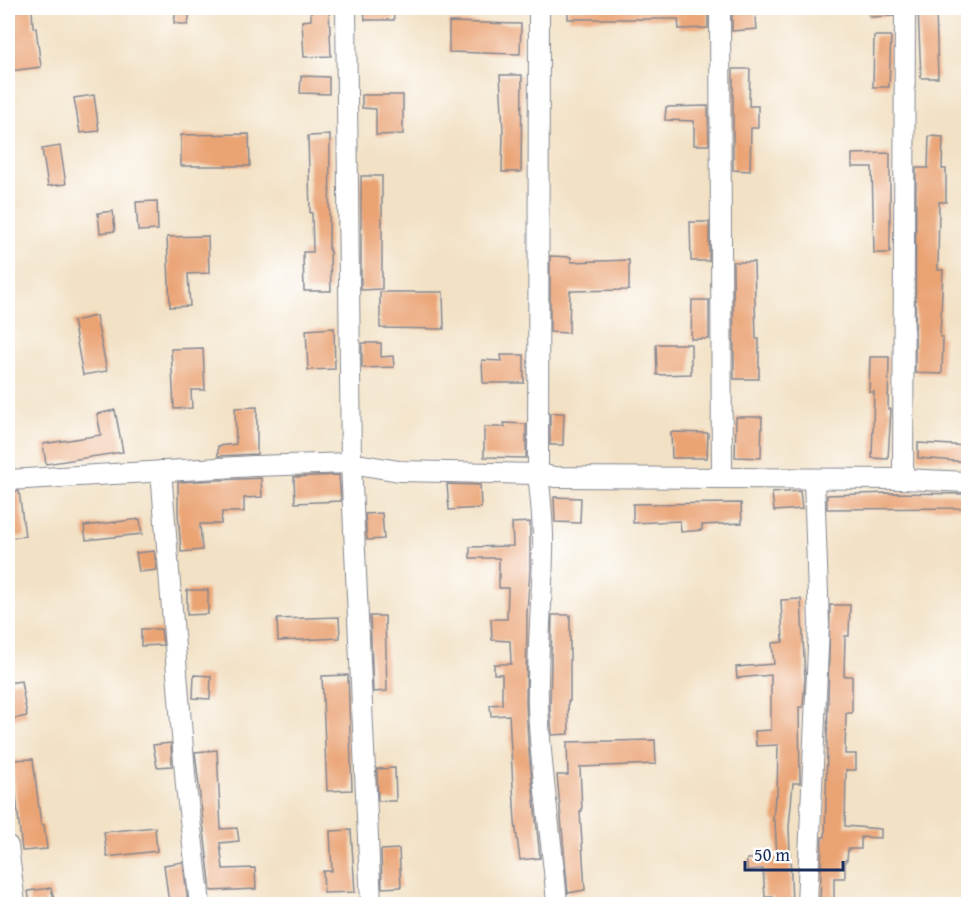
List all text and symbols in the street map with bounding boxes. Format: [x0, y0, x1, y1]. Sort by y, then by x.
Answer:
scale bar [745, 834, 842, 872]
text: 50 m [754, 841, 790, 868]

